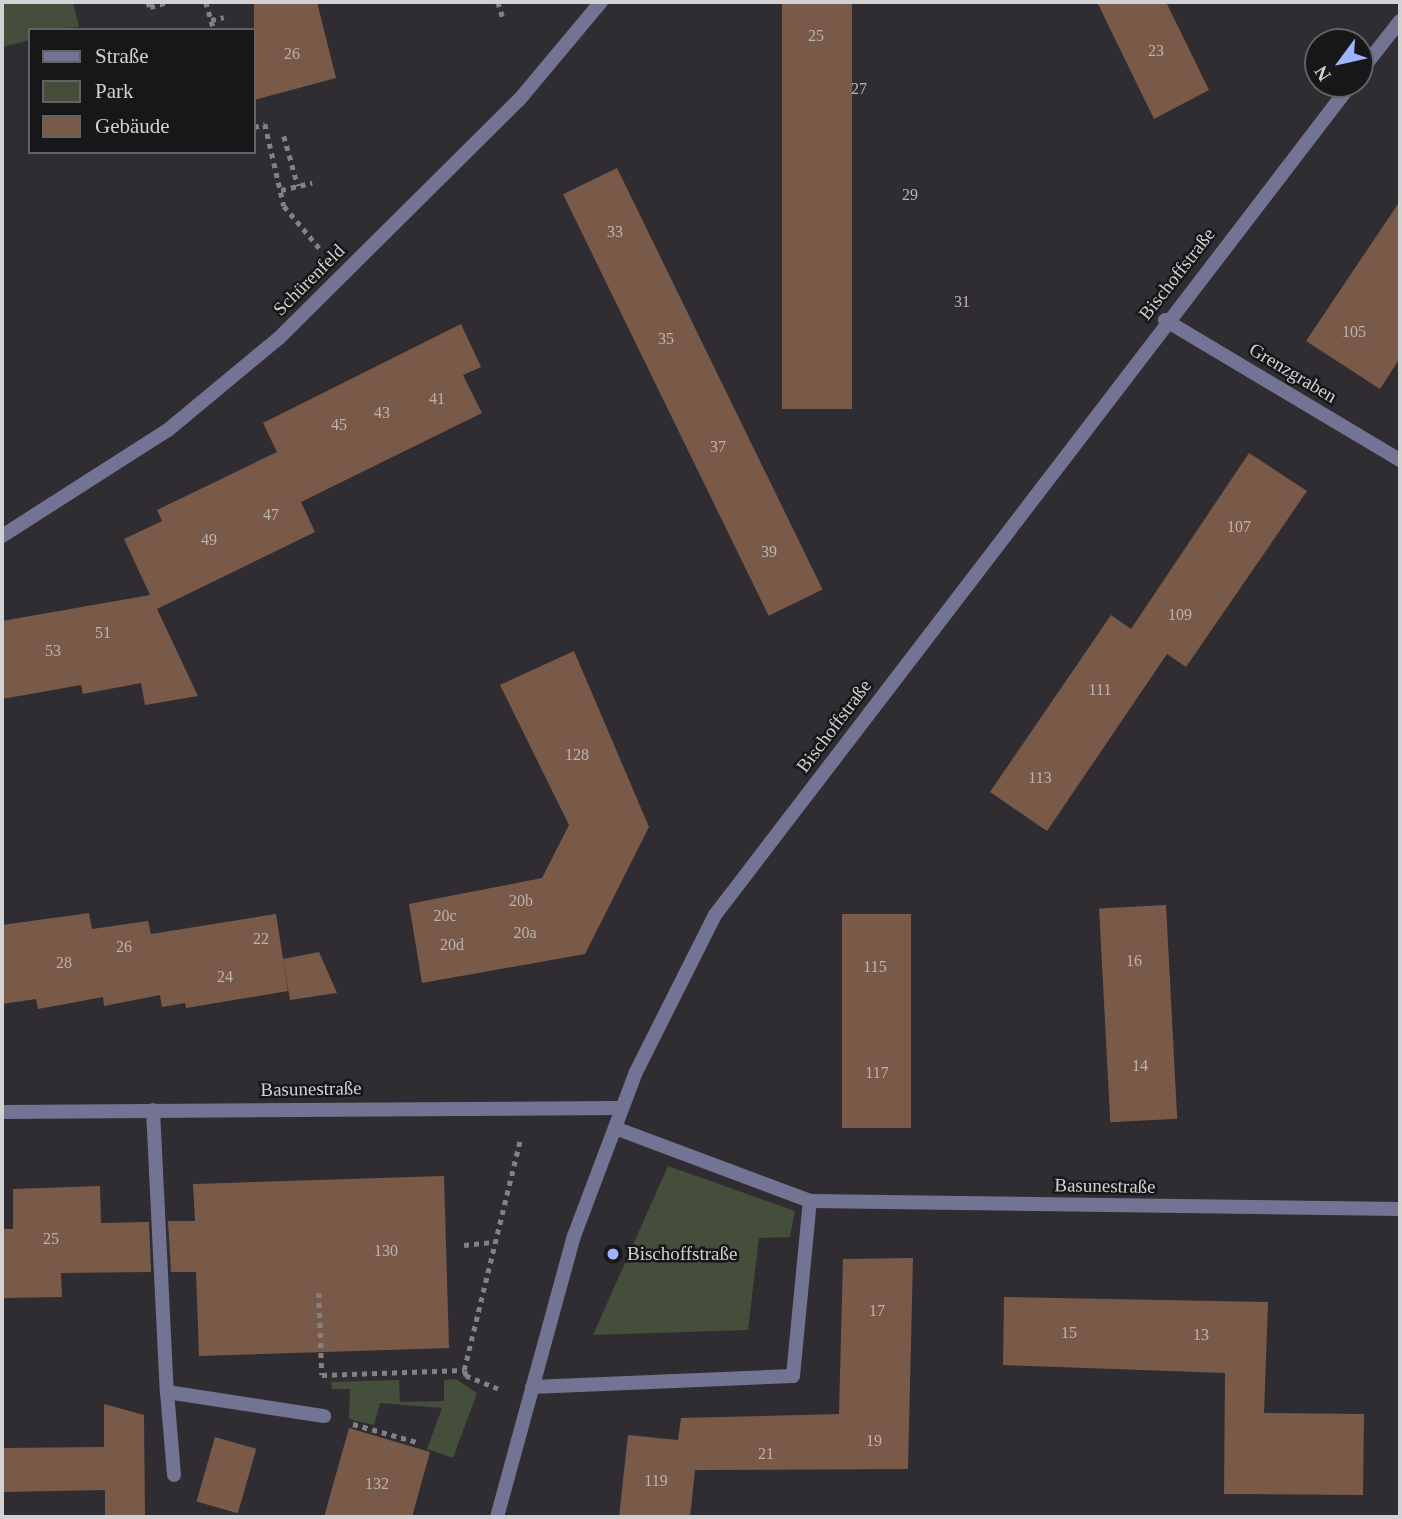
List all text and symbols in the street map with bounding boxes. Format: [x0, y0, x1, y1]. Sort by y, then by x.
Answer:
house number: 25 [808, 26, 824, 46]
legend [28, 28, 256, 154]
north arrow [1304, 28, 1374, 98]
house number: 23 [1148, 41, 1164, 61]
text: Straße [95, 44, 149, 68]
house number: 26 [284, 44, 300, 64]
text: N [1310, 62, 1335, 85]
text: Park [95, 79, 134, 103]
house number: 27 [851, 79, 867, 99]
text: Gebäude [95, 114, 170, 138]
house number: 29 [902, 185, 918, 205]
house number: 33 [607, 222, 623, 242]
street label: Bischoffstraße [1134, 223, 1220, 325]
street label: Schürenfeld [268, 239, 350, 321]
house number: 31 [954, 292, 970, 312]
house number: 105 [1342, 322, 1366, 342]
house number: 35 [658, 329, 674, 349]
street label: Grenzgraben [1245, 338, 1341, 408]
house number: 41 [429, 389, 445, 409]
house number: 43 [374, 403, 390, 423]
house number: 45 [331, 415, 347, 435]
house number: 37 [710, 437, 726, 457]
house number: 47 [263, 505, 279, 525]
house number: 107 [1227, 517, 1251, 537]
house number: 49 [201, 530, 217, 550]
house number: 39 [761, 542, 777, 562]
house number: 109 [1168, 605, 1192, 625]
house number: 51 [95, 623, 111, 643]
house number: 53 [45, 641, 61, 661]
street label: Bischoffstraße [792, 675, 876, 777]
house number: 111 [1089, 680, 1111, 700]
house number: 128 [565, 745, 589, 765]
house number: 113 [1028, 768, 1052, 788]
house number: 20b [509, 891, 533, 911]
house number: 20c [433, 906, 457, 926]
house number: 20a [513, 923, 537, 943]
house number: 22 [253, 929, 269, 949]
house number: 20d [440, 935, 464, 955]
house number: 26 [116, 937, 132, 957]
house number: 16 [1126, 951, 1142, 971]
house number: 28 [56, 953, 72, 973]
house number: 115 [863, 957, 887, 977]
house number: 24 [217, 967, 233, 987]
house number: 14 [1132, 1056, 1148, 1076]
house number: 117 [865, 1063, 889, 1083]
street label: Basunestraße [260, 1077, 362, 1101]
street label: Basunestraße [1054, 1174, 1156, 1198]
house number: 25 [43, 1229, 59, 1249]
house number: 130 [374, 1241, 398, 1261]
place label: Bischoffstraße [627, 1243, 737, 1265]
marker: Bischoffstraße [605, 1246, 621, 1262]
house number: 17 [869, 1301, 885, 1321]
house number: 15 [1061, 1323, 1077, 1343]
house number: 13 [1193, 1325, 1209, 1345]
house number: 19 [866, 1431, 882, 1451]
house number: 21 [758, 1444, 774, 1464]
house number: 119 [644, 1471, 668, 1491]
house number: 132 [365, 1474, 389, 1494]

